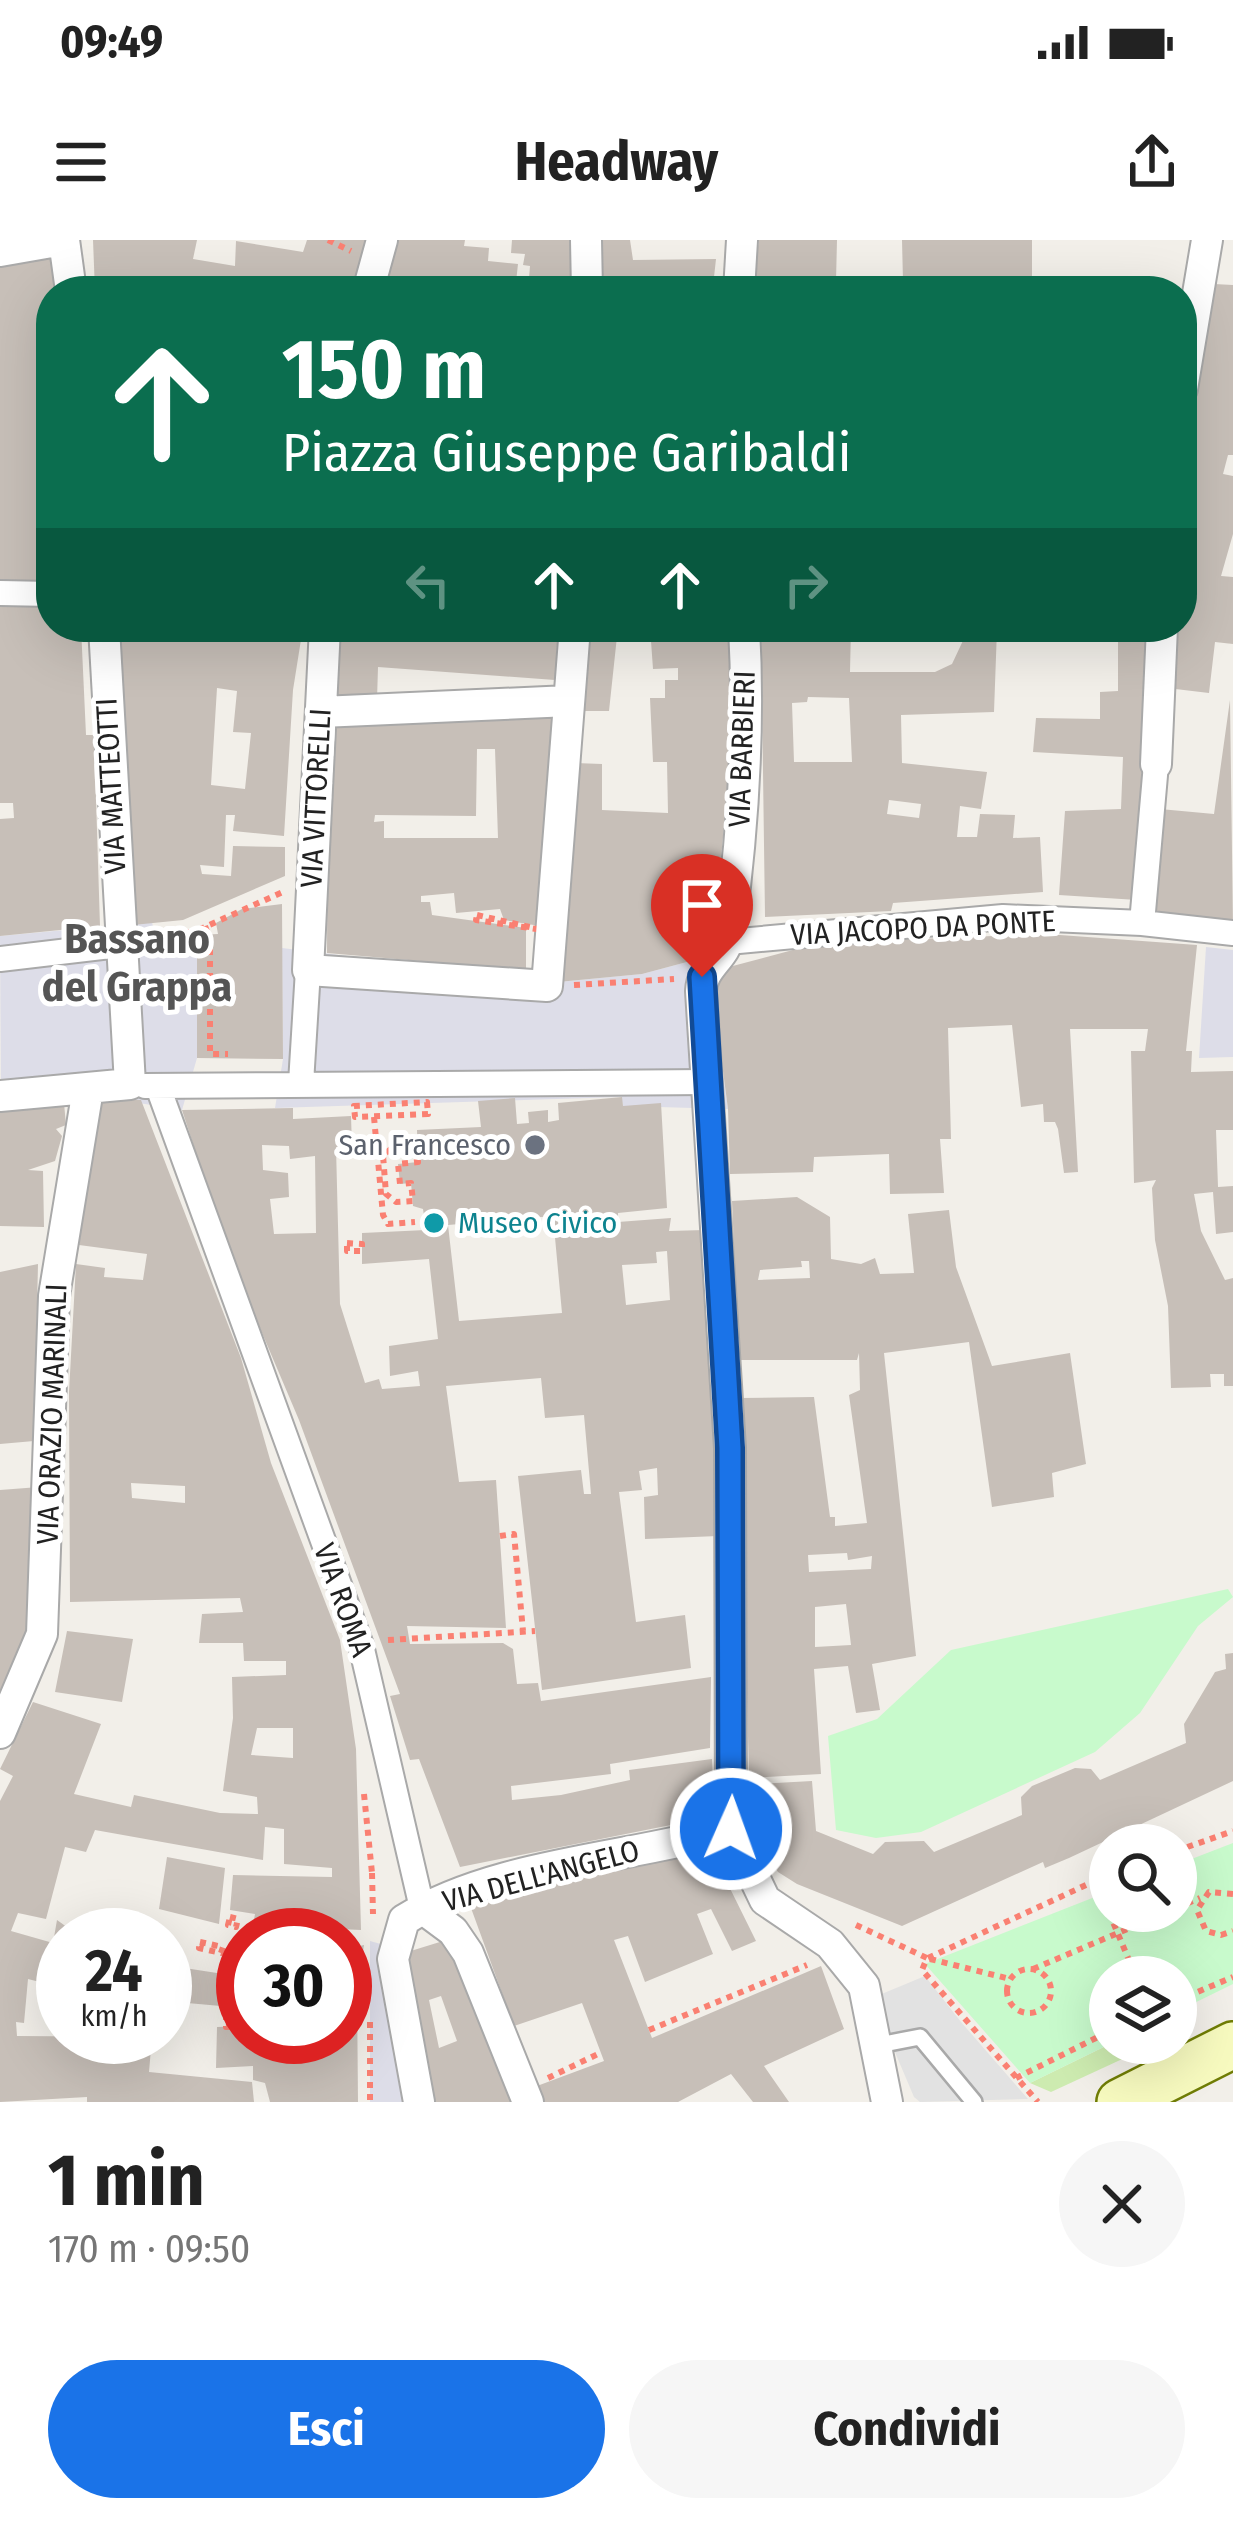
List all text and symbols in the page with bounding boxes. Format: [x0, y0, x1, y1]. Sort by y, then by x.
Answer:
text: 09:49 [60, 15, 163, 69]
icon: menu [48, 129, 114, 195]
icon: share [1119, 129, 1185, 195]
text: Headway [515, 130, 718, 194]
text: 150 m [282, 319, 486, 420]
icon: ahead [84, 324, 240, 480]
text: Piazza Giuseppe Garibaldi [282, 421, 851, 485]
icon: left [395, 552, 461, 618]
icon: ahead [521, 552, 587, 618]
icon: ahead [647, 552, 713, 618]
icon: right [773, 552, 839, 618]
street label: VIA BARBIERI [721, 670, 763, 828]
street label: VIA MATTEOTTI [88, 697, 134, 875]
street label: VIA VITTORELLI [293, 707, 339, 889]
pin [651, 854, 753, 977]
icon: arrive [669, 872, 735, 938]
street label: VIA JACOPO DA PONTE [790, 903, 1056, 953]
district label: Bassano del Grappa [42, 914, 232, 1012]
place label: San Francesco [338, 1127, 511, 1163]
marker: San Francesco [522, 1132, 548, 1158]
place label: Museo Civico [458, 1205, 617, 1241]
marker: Museo Civico [421, 1210, 447, 1236]
street label: VIA ORAZIO MARINALI [29, 1283, 75, 1545]
street label: VIA ROMA [306, 1539, 380, 1662]
position arrow [668, 1766, 794, 1892]
map controls [1089, 1824, 1197, 2064]
button: search [1089, 1824, 1197, 1932]
street label: VIA DELL'ANGELO [439, 1832, 643, 1920]
speed limit sign: 30 [216, 1908, 372, 2064]
text: 24 [85, 1935, 143, 2007]
button: layers [1089, 1956, 1197, 2064]
text: km/h [81, 1998, 147, 2034]
text: 1 min [48, 2138, 205, 2224]
button: close [1059, 2141, 1185, 2267]
text: 170 m · 09:50 [48, 2226, 250, 2272]
button: Esci [48, 2360, 605, 2498]
button: Condividi [629, 2360, 1185, 2498]

